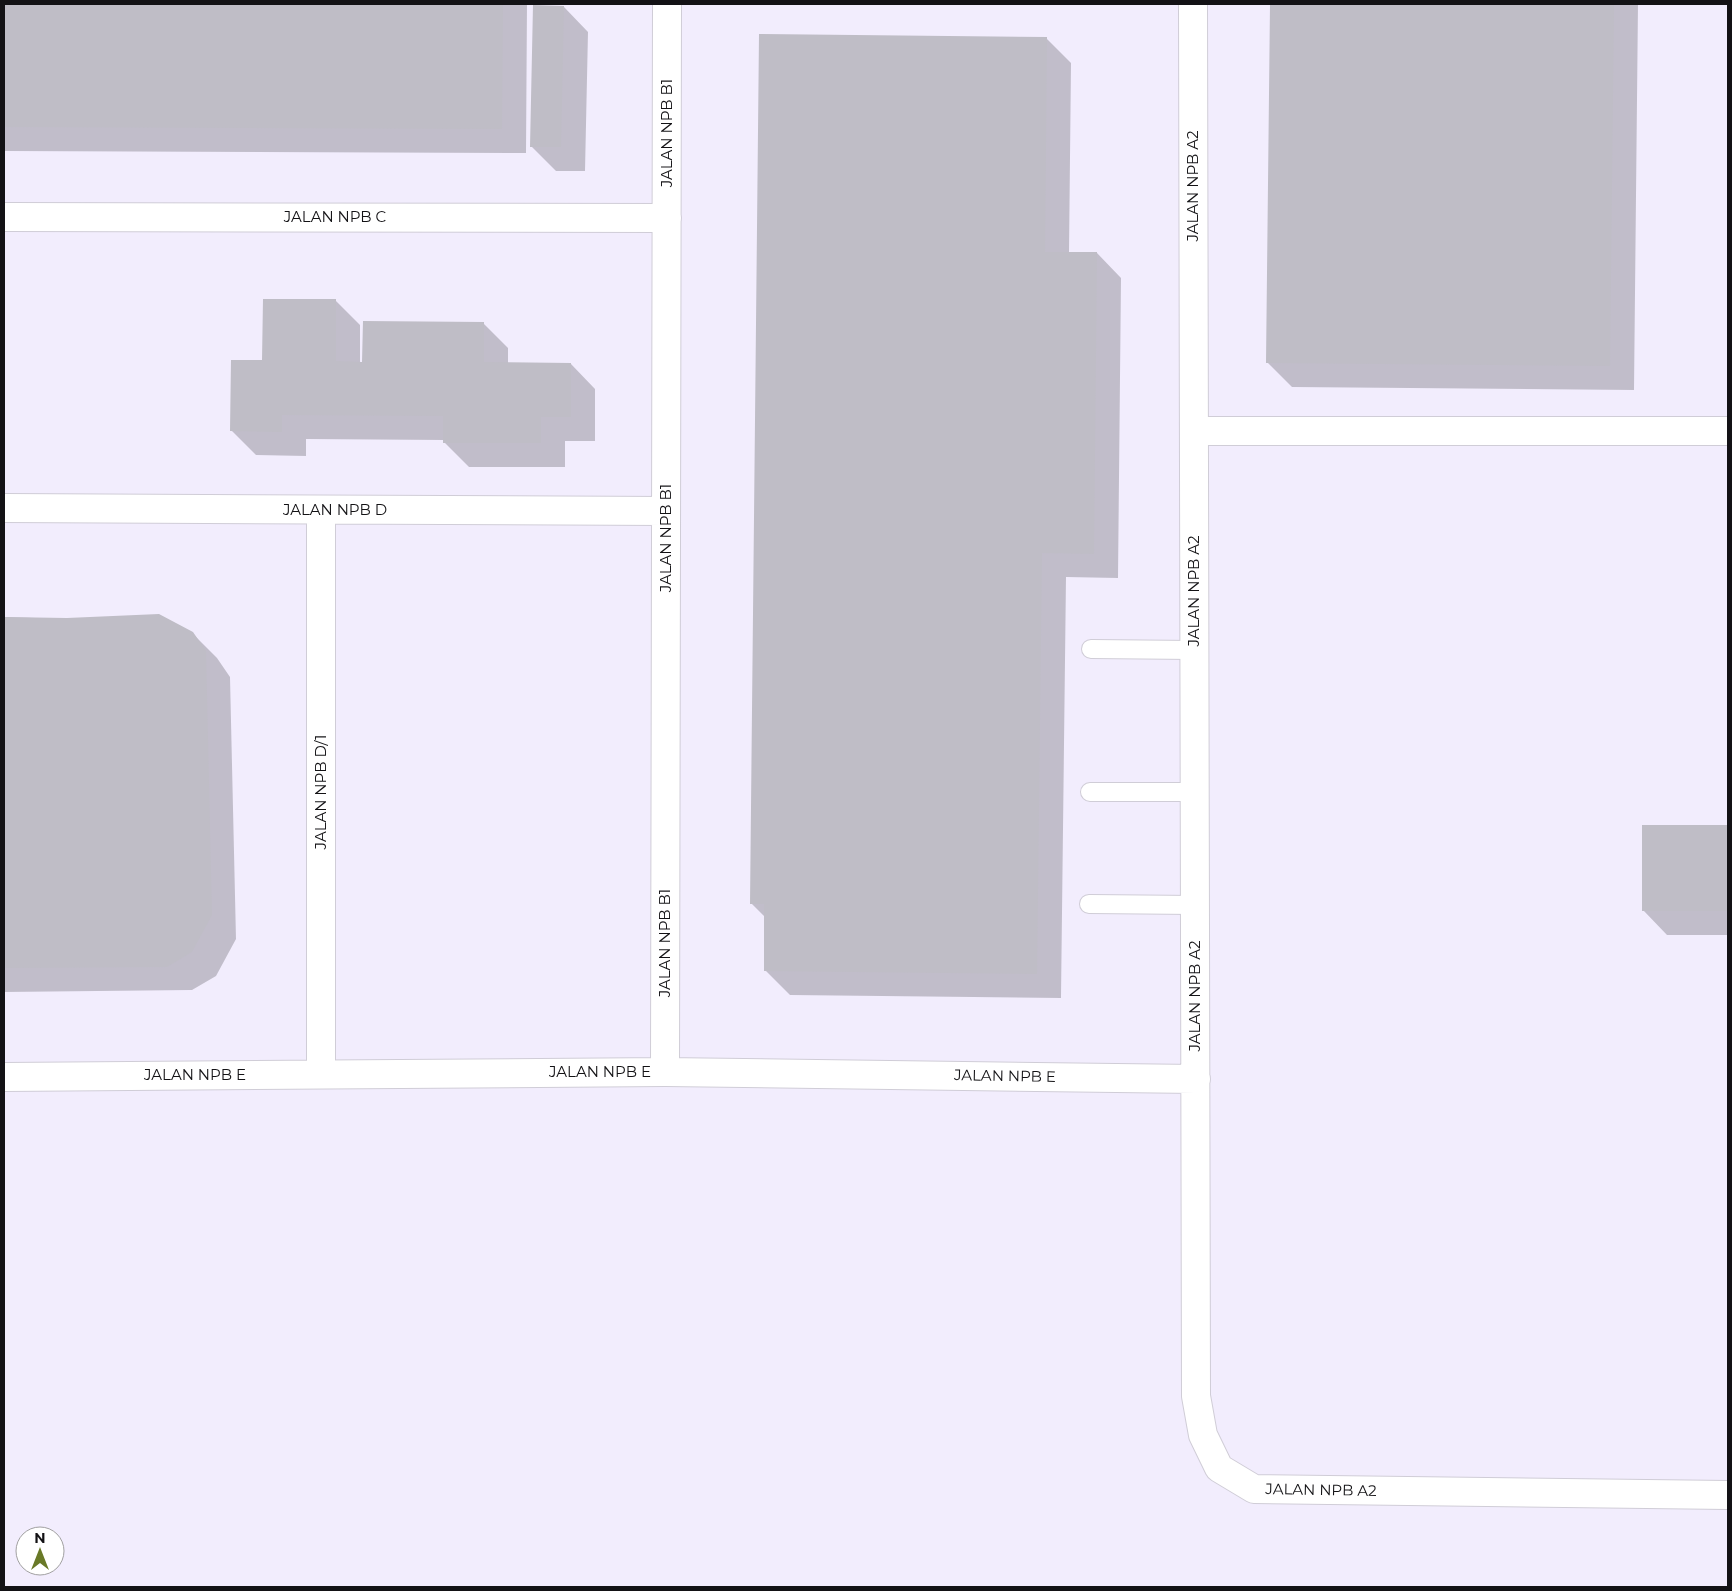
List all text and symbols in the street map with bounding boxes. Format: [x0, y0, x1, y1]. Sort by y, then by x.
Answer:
street label: JALAN NPB B1 [657, 79, 676, 188]
street label: JALAN NPB A2 [1183, 130, 1202, 243]
street label: JALAN NPB C [283, 207, 387, 226]
street label: JALAN NPB B1 [656, 484, 675, 593]
street label: JALAN NPB D [282, 500, 387, 519]
street label: JALAN NPB A2 [1184, 535, 1203, 648]
street label: JALAN NPB D/1 [311, 735, 330, 850]
street label: JALAN NPB B1 [655, 889, 674, 998]
street label: JALAN NPB A2 [1185, 940, 1204, 1053]
street label: JALAN NPB E [548, 1062, 651, 1081]
street label: JALAN NPB E [143, 1065, 246, 1084]
street label: JALAN NPB E [953, 1065, 1056, 1086]
street label: JALAN NPB A2 [1264, 1479, 1377, 1500]
north arrow [15, 1526, 65, 1576]
text: N [34, 1529, 46, 1547]

